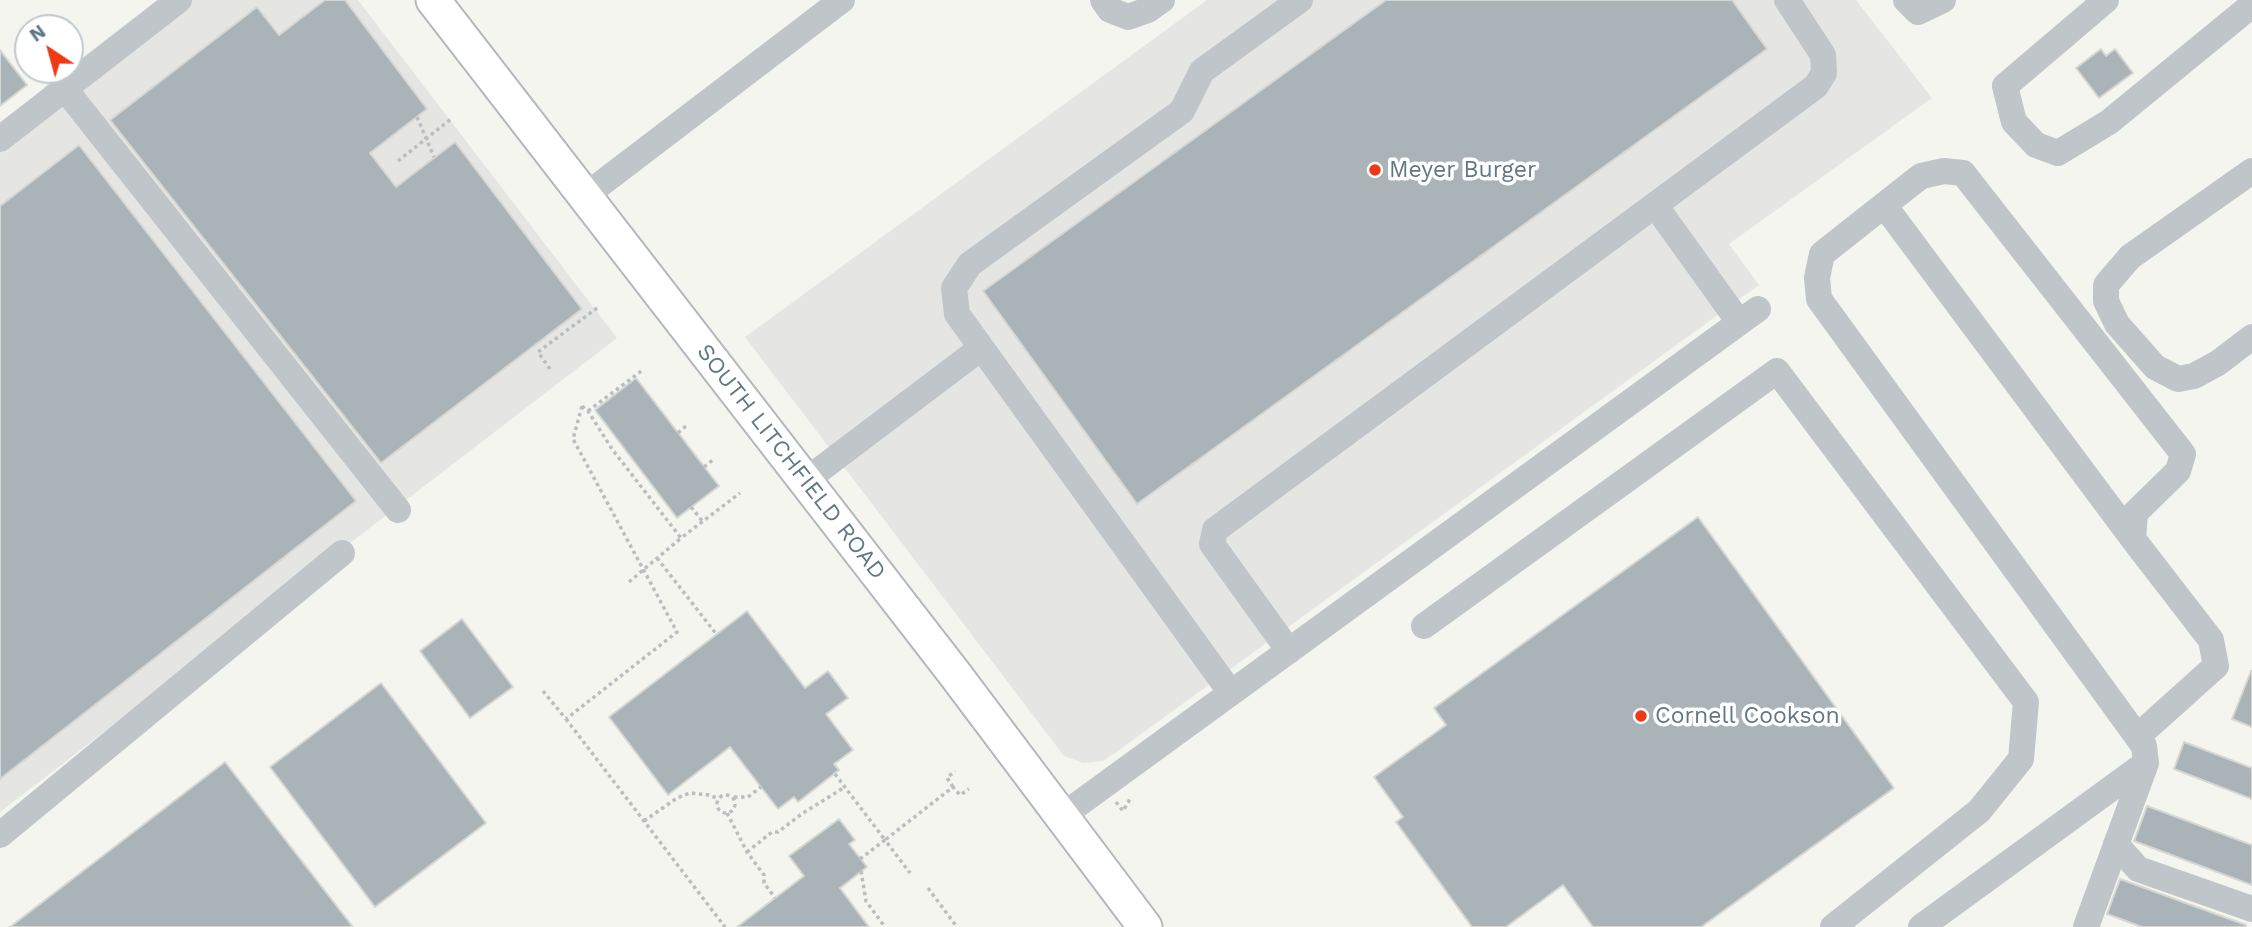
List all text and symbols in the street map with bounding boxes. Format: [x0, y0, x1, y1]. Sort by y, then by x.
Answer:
north arrow [14, 14, 84, 84]
text: N [25, 20, 50, 47]
place label: Meyer Burger [1389, 156, 1536, 184]
marker: Meyer Burger [1367, 162, 1383, 178]
street label: SOUTH LITCHFIELD ROAD [691, 339, 891, 585]
place label: Cornell Cookson [1655, 702, 1840, 730]
marker: Cornell Cookson [1633, 708, 1649, 724]

